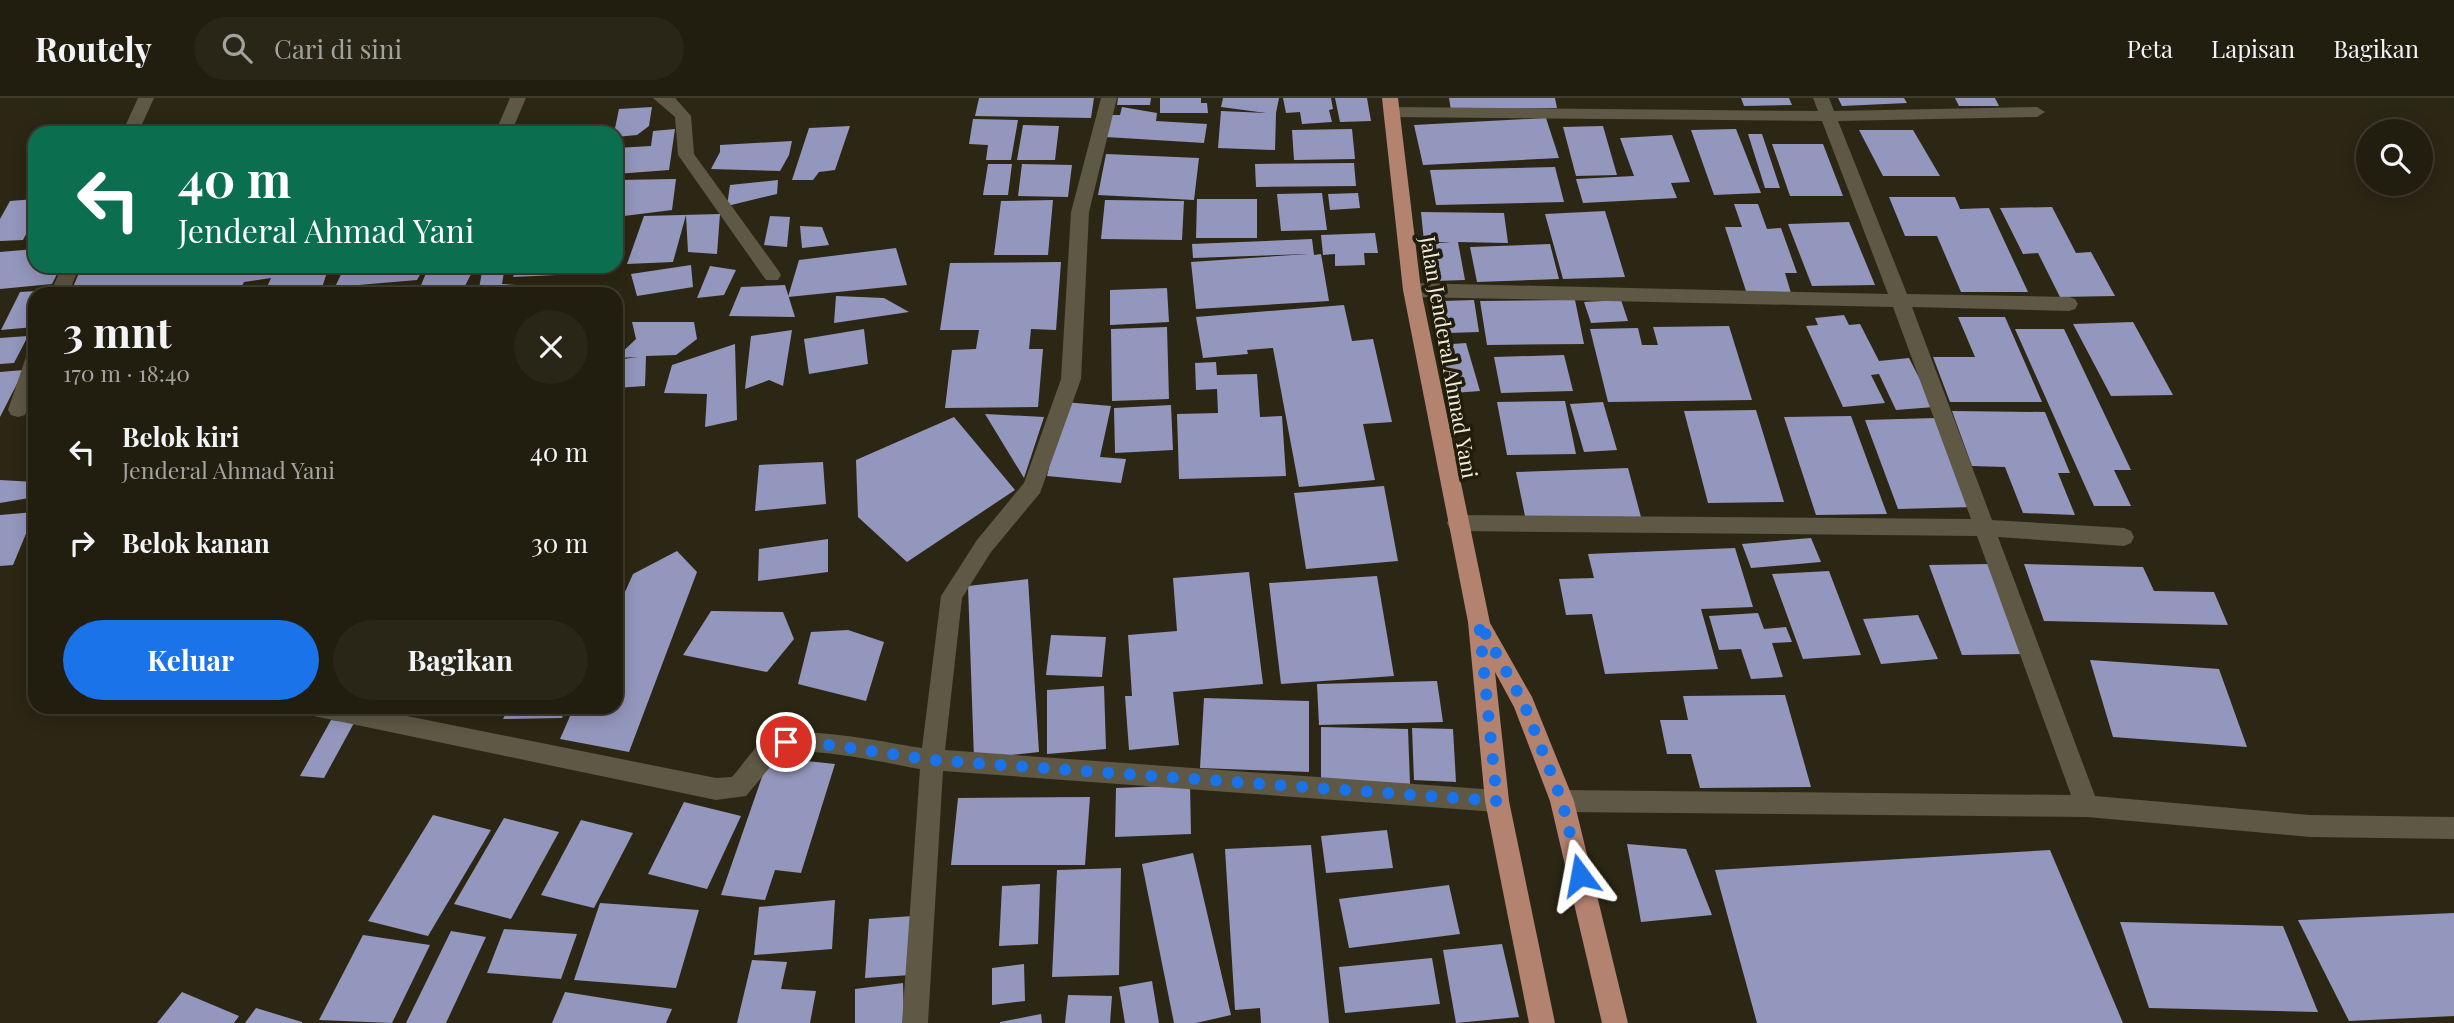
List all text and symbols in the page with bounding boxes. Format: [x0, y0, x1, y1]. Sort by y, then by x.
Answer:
search box [194, 17, 684, 80]
text: Routely [35, 26, 152, 70]
icon: search [218, 29, 256, 67]
text: Cari di sini [274, 31, 402, 66]
text: Peta [2127, 32, 2173, 64]
text: Lapisan [2211, 32, 2295, 64]
text: Bagikan [2333, 32, 2419, 64]
map controls [2356, 119, 2433, 196]
button: search [2356, 119, 2433, 196]
text: 40 m [178, 145, 291, 210]
icon: left [63, 154, 154, 245]
text: Jenderal Ahmad Yani [178, 208, 474, 251]
street label: Jalan Jenderal Ahmad Yani [1415, 233, 1485, 480]
text: 3 mnt [63, 303, 172, 359]
button: close [514, 310, 588, 384]
text: 170 m · 18:40 [63, 357, 190, 388]
text: Belok kiri [122, 419, 239, 454]
icon: left [63, 433, 101, 471]
text: 40 m [530, 434, 588, 469]
text: Jenderal Ahmad Yani [122, 454, 335, 485]
icon: right [63, 524, 101, 562]
text: Belok kanan [122, 525, 270, 560]
text: 30 m [531, 525, 588, 560]
button: Keluar [63, 620, 319, 700]
button: Bagikan [333, 620, 588, 700]
pin [756, 712, 816, 772]
icon: arrive [767, 723, 805, 761]
position arrow [1543, 838, 1617, 912]

